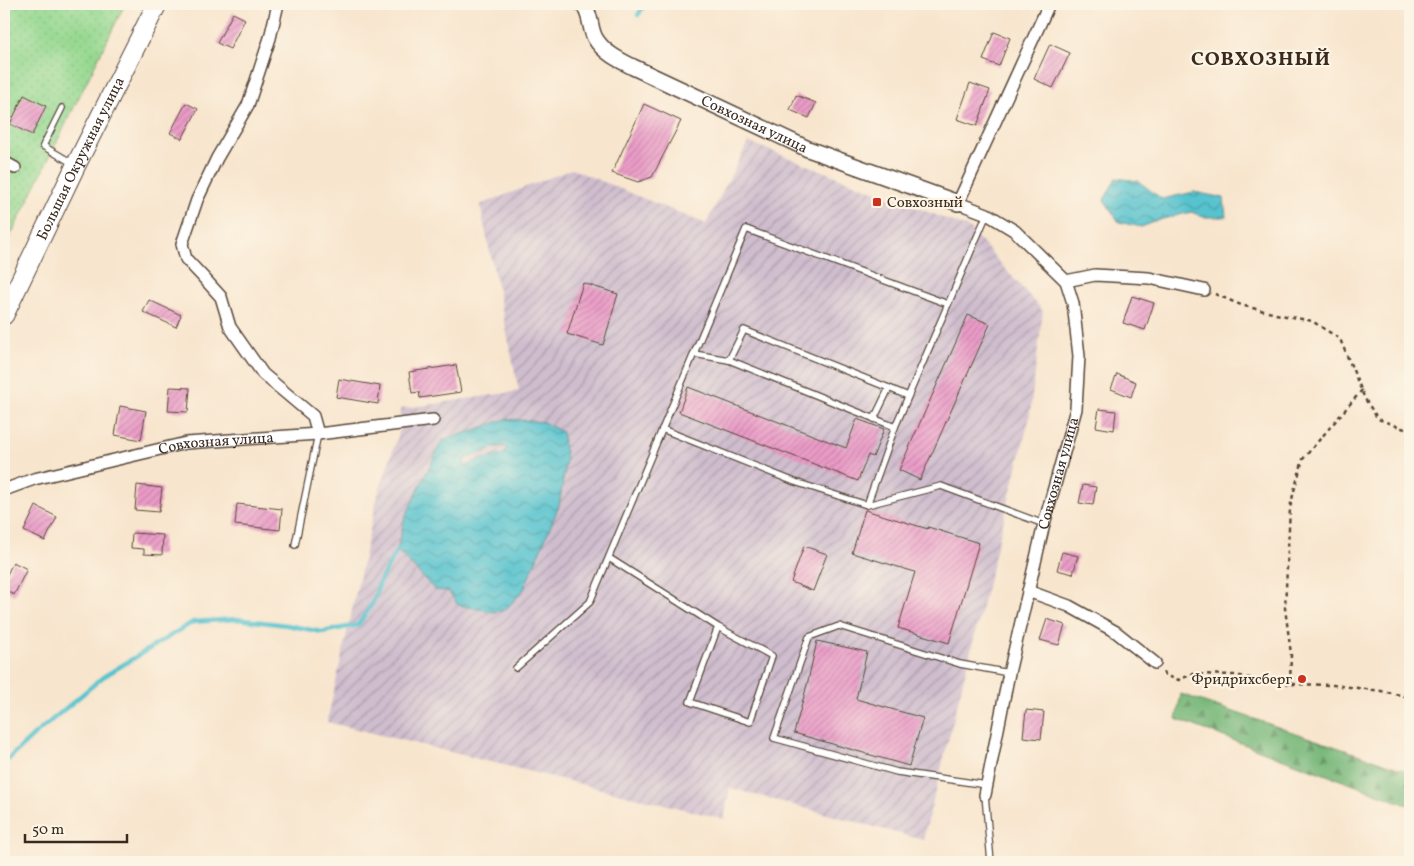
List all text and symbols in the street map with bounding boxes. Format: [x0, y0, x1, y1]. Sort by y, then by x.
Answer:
district label: СОВХОЗНЫЙ [1191, 46, 1331, 74]
street label: Большая Окружная улица [32, 74, 131, 244]
street label: Совхозная улица [697, 91, 811, 159]
place label: Совхозный [887, 193, 963, 214]
marker: Совхозный [871, 196, 883, 208]
street label: Совхозная улица [1034, 415, 1085, 532]
street label: Совхозная улица [157, 428, 274, 461]
place label: Фридрихсберг [1192, 670, 1292, 691]
marker: Фридрихсберг [1296, 673, 1308, 685]
scale bar [25, 811, 128, 843]
text: 50 m [32, 820, 64, 841]

